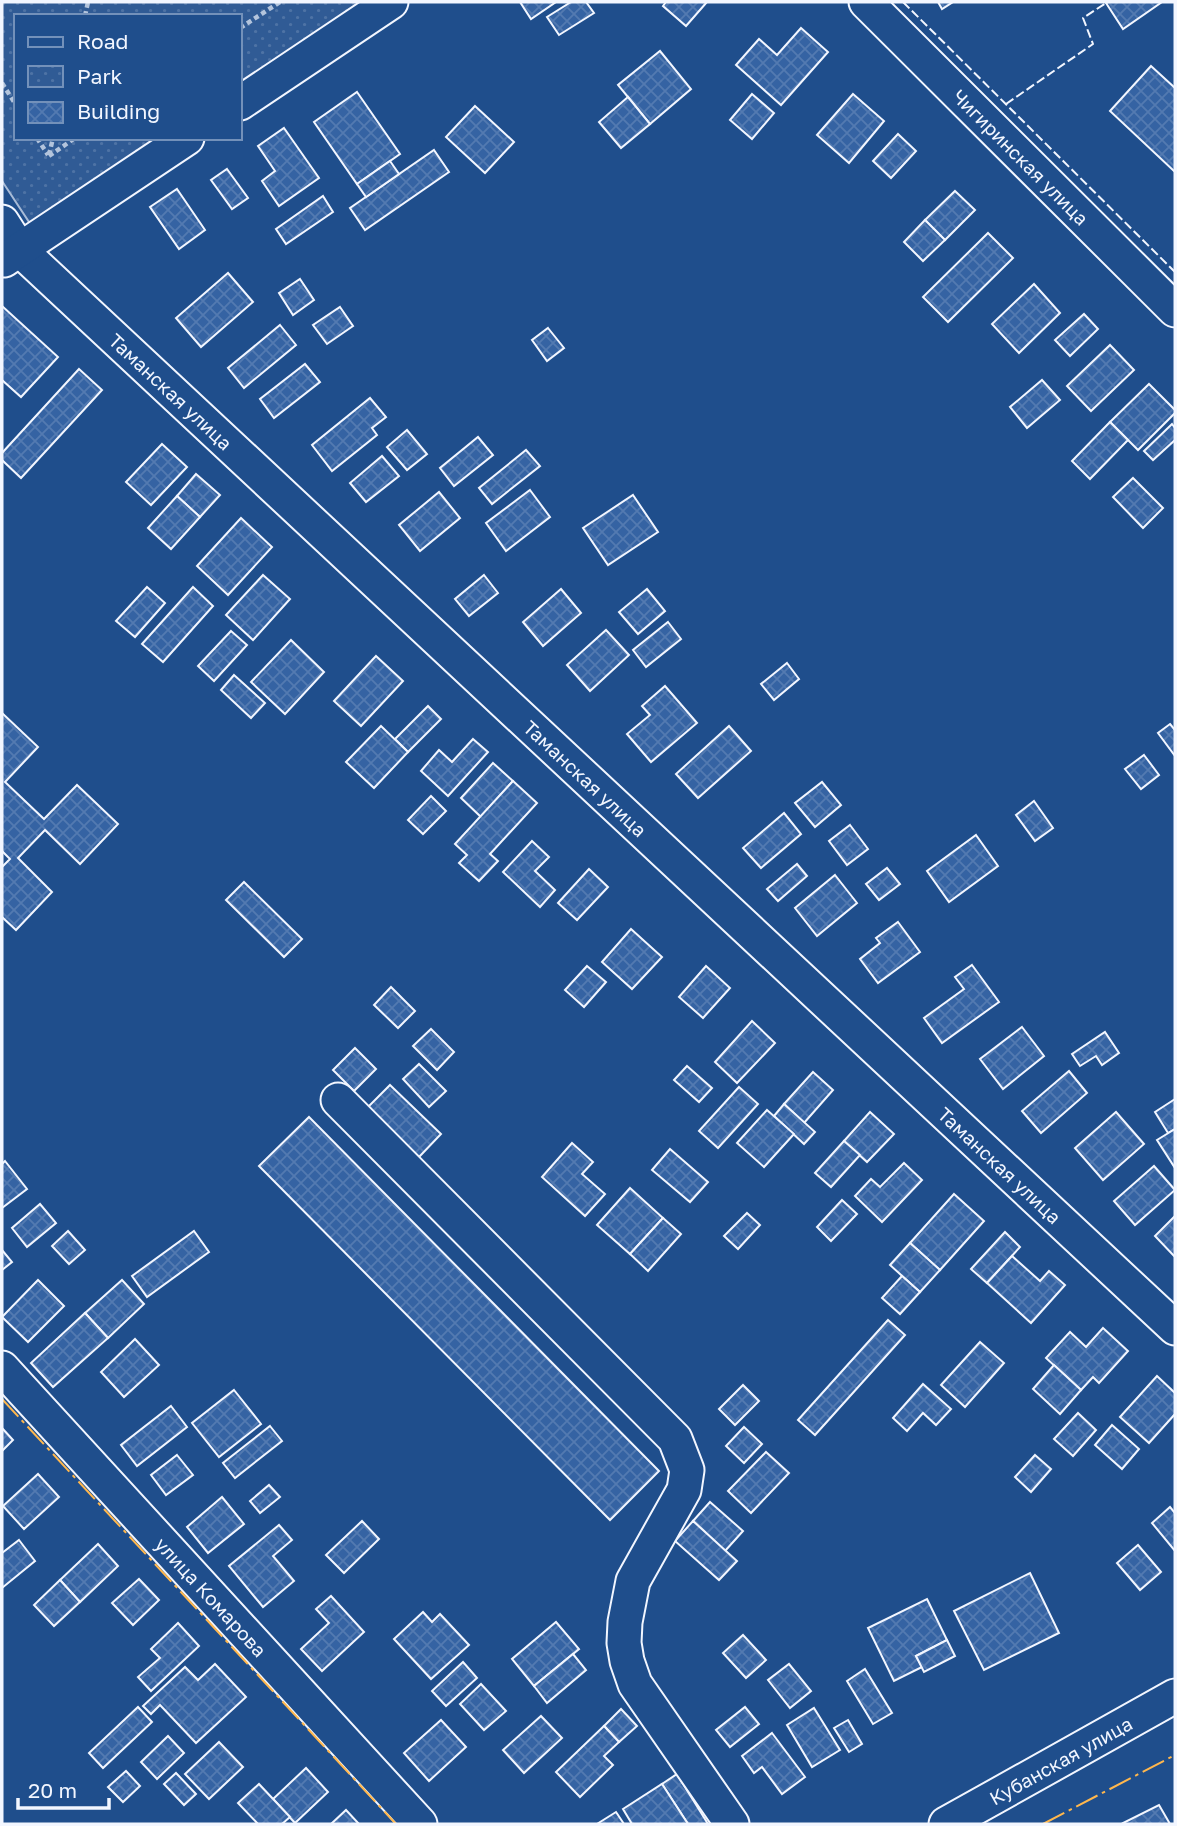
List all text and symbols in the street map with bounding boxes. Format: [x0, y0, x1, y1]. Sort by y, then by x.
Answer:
legend [14, 14, 242, 140]
text: Road [77, 28, 128, 54]
text: Park [77, 63, 123, 89]
street label: Чигиринская улица [948, 84, 1094, 229]
text: Building [77, 98, 160, 124]
street label: Таманская улица [105, 328, 237, 454]
street label: Таманская улица [519, 715, 652, 841]
street label: Таманская улица [934, 1102, 1066, 1228]
street label: улица Комарова [151, 1532, 272, 1661]
street label: Кубанская улица [985, 1711, 1136, 1809]
scale bar [18, 1766, 108, 1810]
text: 20 m [28, 1777, 77, 1803]

